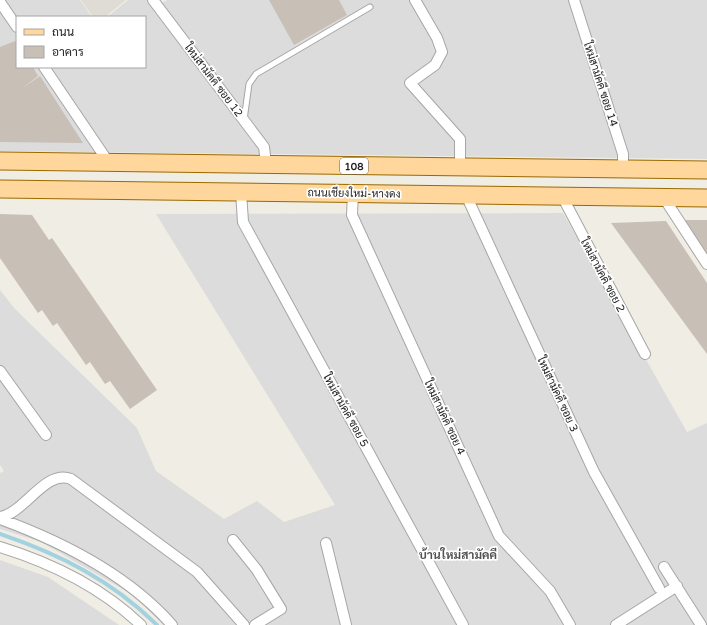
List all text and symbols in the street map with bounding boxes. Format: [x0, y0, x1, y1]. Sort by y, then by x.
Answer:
legend [16, 16, 146, 68]
text: ถนน [52, 25, 75, 39]
street label: ใหม่สามัคคี ซอย 14 [580, 38, 622, 128]
street label: ใหม่สามัคคี ซอย 12 [181, 39, 247, 120]
text: อาคาร [52, 45, 84, 59]
road number: 108 [340, 158, 368, 174]
street label: ถนนเชียงใหม่-หางดง [307, 184, 401, 201]
street label: ใหม่สามัคคี ซอย 2 [577, 234, 629, 314]
street label: ใหม่สามัคคี ซอย 3 [534, 353, 583, 434]
street label: ใหม่สามัคคี ซอย 5 [320, 369, 373, 449]
street label: ใหม่สามัคคี ซอย 4 [421, 376, 470, 457]
district label: บ้านใหม่สามัคคี [419, 547, 497, 562]

